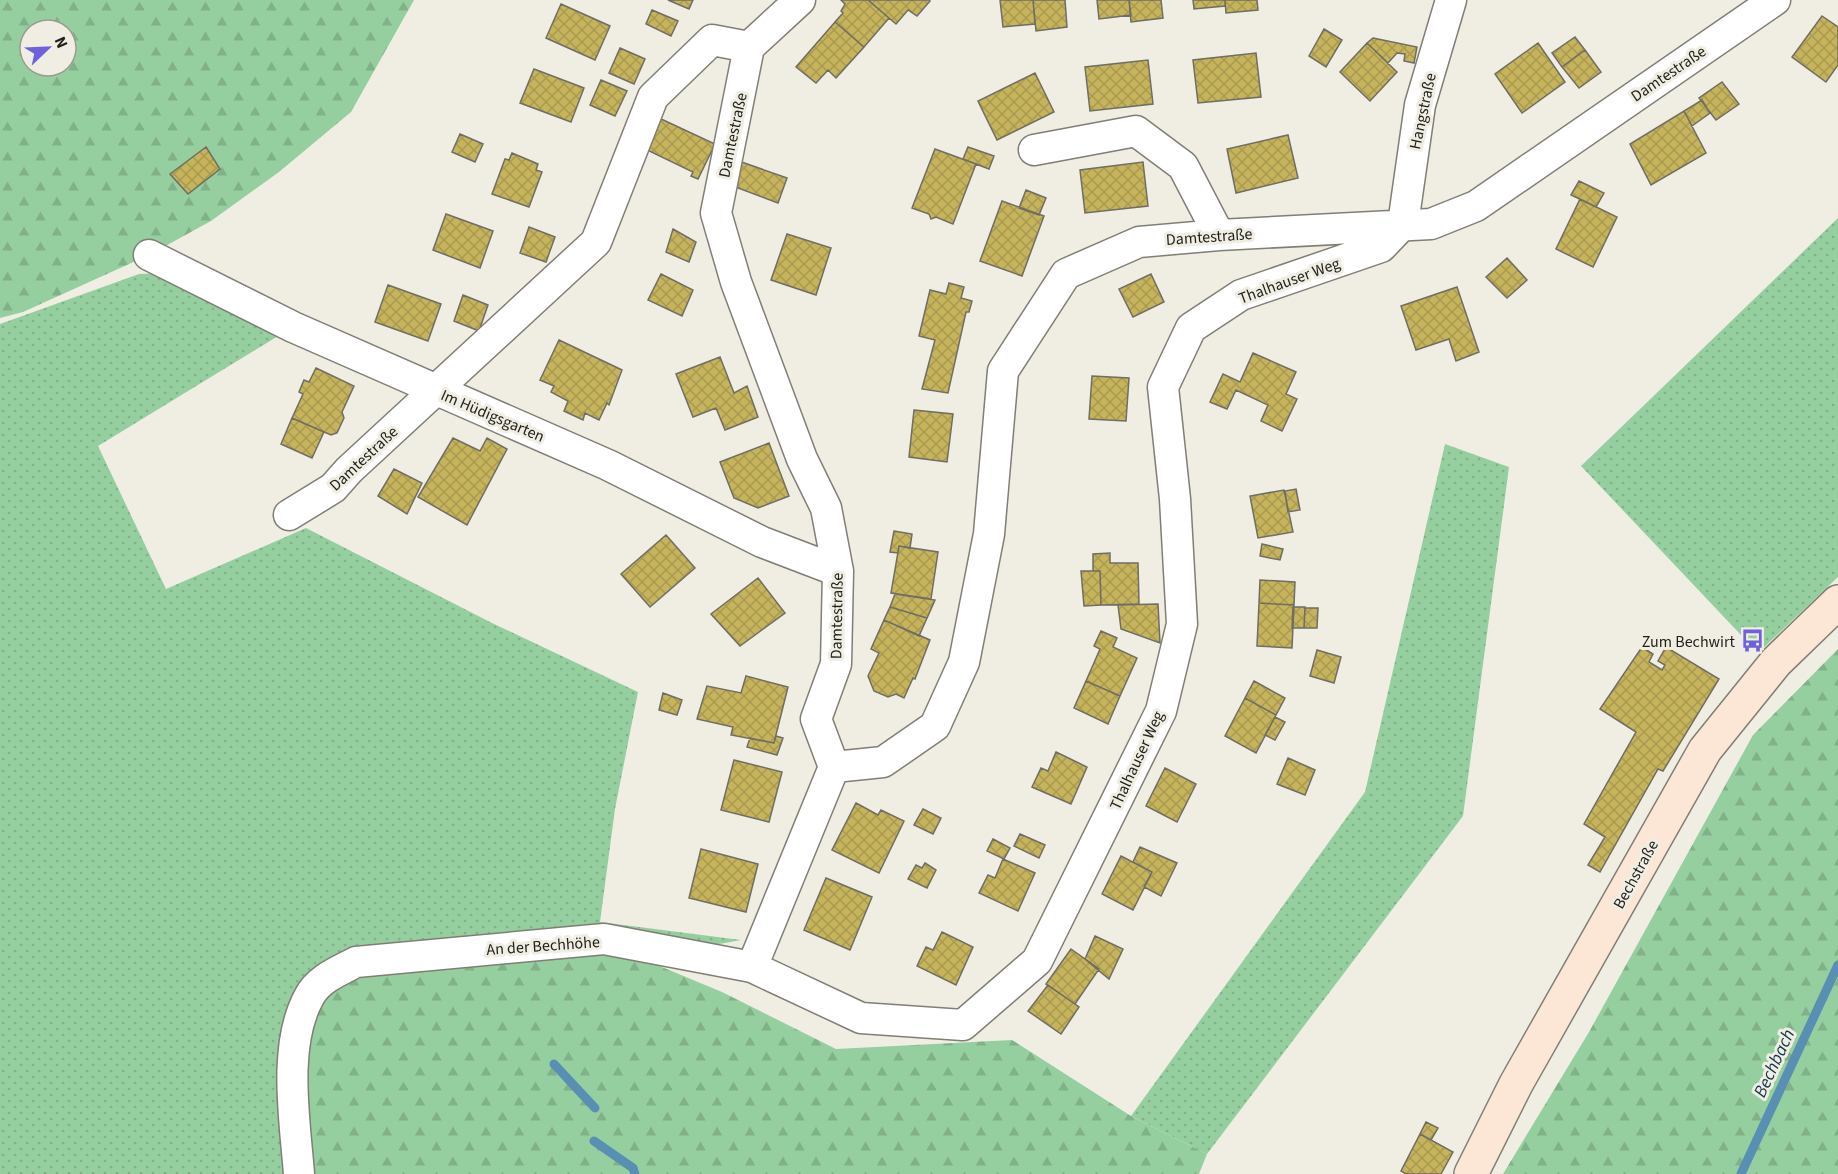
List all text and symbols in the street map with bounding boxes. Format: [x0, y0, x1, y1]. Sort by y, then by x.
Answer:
north arrow [18, 18, 78, 78]
text: N [49, 33, 73, 52]
street label: Damtestraße [1627, 40, 1711, 107]
street label: Hangstraße [1404, 71, 1442, 151]
street label: Damtestraße [713, 91, 753, 180]
street label: Damtestraße [1165, 223, 1253, 251]
street label: Thalhauser Weg [1235, 252, 1343, 310]
street label: Im Hüdigsgarten [437, 384, 548, 448]
street label: Damtestraße [325, 421, 403, 496]
street label: Damtestraße [825, 573, 849, 659]
bus stop icon: Zum Bechwirt [1740, 628, 1766, 654]
place label: Zum Bechwirt [1642, 631, 1736, 653]
street label: Thalhauser Weg [1104, 707, 1169, 813]
street label: Bechstraße [1608, 836, 1664, 913]
street label: An der Bechhöhe [486, 931, 601, 961]
water label: Bechbach [1748, 1025, 1801, 1101]

